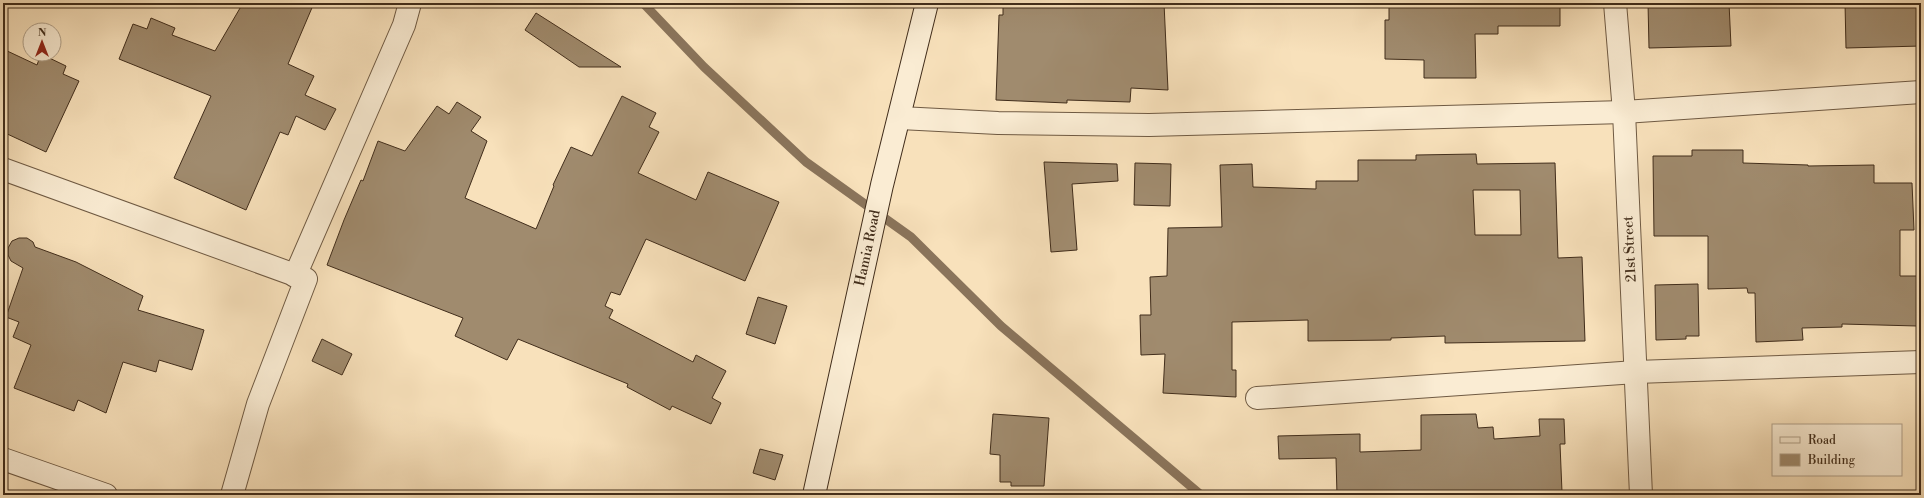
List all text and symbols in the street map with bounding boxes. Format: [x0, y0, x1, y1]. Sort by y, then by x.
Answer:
north arrow [22, 22, 62, 62]
text: N [38, 26, 47, 40]
street label: Hamia Road [851, 208, 885, 288]
street label: 21st Street [1619, 215, 1641, 283]
legend [1772, 424, 1902, 476]
text: Road [1808, 433, 1836, 448]
text: Building [1807, 453, 1856, 468]

